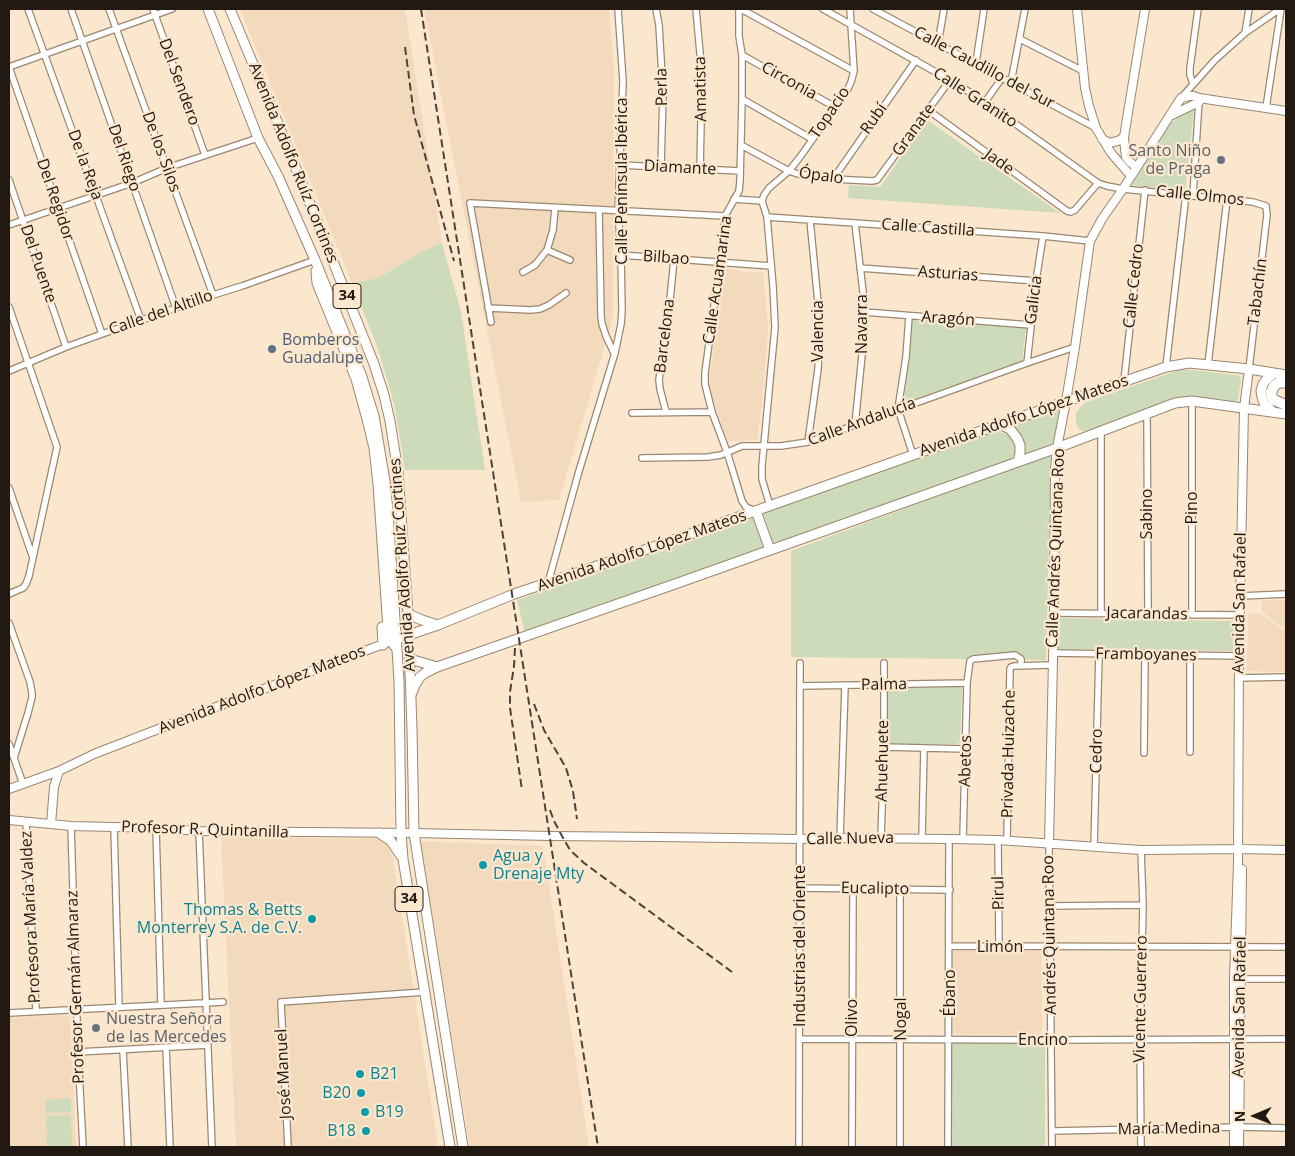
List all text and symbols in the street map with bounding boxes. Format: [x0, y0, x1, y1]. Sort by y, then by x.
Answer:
street label: Calle Caudillo del Sur [910, 23, 1058, 113]
street label: Del Sendero [154, 36, 204, 128]
street label: Amatista [691, 56, 711, 122]
street label: Circonia [758, 58, 820, 104]
street label: Avenida Adolfo Ruíz Cortines [244, 60, 342, 266]
street label: Calle Granito [929, 64, 1021, 132]
street label: Perla [652, 68, 672, 106]
street label: Topacio [806, 83, 854, 143]
street label: Calle Península Ibérica [612, 97, 632, 265]
street label: Rubí [857, 100, 891, 138]
street label: Granate [888, 100, 940, 160]
street label: De los Silos [138, 109, 184, 195]
street label: Del Riego [104, 122, 144, 194]
street label: De la Reja [63, 127, 107, 203]
place label: Santo Niño de Praga [1129, 141, 1211, 179]
street label: Jade [980, 145, 1018, 179]
marker: Santo Niño de Praga [1215, 154, 1227, 166]
street label: Del Regidor [32, 156, 78, 244]
street label: Diamante [643, 157, 717, 179]
street label: Ópalo [797, 163, 845, 189]
street label: Calle Olmos [1155, 182, 1245, 210]
street label: Calle Acuamarina [699, 214, 737, 346]
street label: Calle Castilla [881, 215, 975, 241]
street label: Del Puente [16, 222, 60, 306]
street label: Calle Cedro [1120, 243, 1148, 329]
street label: Bilbao [642, 247, 690, 269]
street label: Tabachín [1244, 257, 1272, 327]
street label: Asturias [917, 262, 979, 286]
street label: Galicia [1021, 274, 1047, 326]
road number: 34 [333, 284, 361, 308]
street label: Calle del Altillo [106, 286, 216, 340]
street label: Navarra [852, 294, 872, 354]
street label: Barcelona [651, 298, 679, 374]
street label: Valencia [808, 300, 828, 362]
street label: Aragón [921, 308, 975, 330]
place label: Bomberos Guadalupe [282, 330, 364, 368]
marker: Bomberos Guadalupe [266, 343, 278, 355]
street label: Avenida Adolfo López Mateos [917, 371, 1131, 461]
street label: Calle Andalucía [806, 394, 918, 450]
street label: Calle Andrés Quintana Roo [1043, 448, 1069, 648]
street label: Avenida Adolfo Ruíz Cortines [386, 457, 420, 673]
street label: Sabino [1137, 489, 1157, 539]
street label: Pino [1182, 491, 1202, 525]
street label: Avenida Adolfo López Mateos [535, 506, 749, 596]
street label: Avenida San Rafael [1229, 532, 1251, 674]
street label: Jacarandas [1106, 604, 1188, 624]
street label: Avenida Adolfo López Mateos [156, 642, 368, 738]
street label: Framboyanes [1095, 645, 1197, 665]
street label: Palma [861, 675, 907, 695]
street label: Privada Huizache [998, 690, 1020, 818]
street label: Ahuehuete [873, 720, 893, 802]
street label: Cedro [1087, 728, 1107, 774]
street label: Abetos [956, 735, 976, 787]
street label: Profesor R. Quintanilla [121, 817, 289, 843]
street label: Calle Nueva [806, 829, 894, 849]
street label: Profesora María Valdez [17, 830, 45, 1004]
place label: Agua y Drenaje Mty [493, 846, 584, 884]
street label: Andrés Quintana Roo [1039, 855, 1061, 1015]
marker: Agua y Drenaje Mty [477, 859, 489, 871]
street label: Industrias del Oriente [790, 865, 810, 1027]
street label: Pirul [989, 876, 1009, 910]
street label: Eucalipto [841, 879, 909, 899]
road number: 34 [395, 886, 423, 912]
street label: Profesor Germán Almaraz [63, 890, 89, 1084]
place label: Thomas & Betts Monterrey S.A. de C.V. [137, 900, 302, 938]
marker: Thomas & Betts Monterrey S.A. de C.V. [306, 913, 318, 925]
street label: Vicente Guerrero [1130, 935, 1152, 1063]
street label: Avenida San Rafael [1229, 936, 1251, 1078]
street label: Limón [977, 937, 1023, 957]
street label: Ébano [940, 969, 960, 1017]
street label: Nogal [891, 997, 911, 1041]
street label: Olivo [842, 999, 862, 1037]
place label: Nuestra Señora de las Mercedes [106, 1009, 227, 1047]
marker: Nuestra Señora de las Mercedes [90, 1022, 102, 1034]
street label: José Manuel [272, 1028, 296, 1120]
street label: Encino [1018, 1030, 1068, 1050]
place label: B21 [370, 1064, 399, 1084]
marker: B21 [354, 1068, 366, 1080]
place label: B20 [322, 1083, 351, 1103]
marker: B20 [355, 1087, 367, 1099]
north arrow [1230, 1091, 1280, 1141]
place label: B19 [375, 1102, 404, 1122]
marker: B19 [359, 1106, 371, 1118]
text: N [1230, 1110, 1249, 1122]
street label: María Medina [1117, 1119, 1221, 1139]
place label: B18 [327, 1121, 356, 1141]
marker: B18 [360, 1125, 372, 1137]

